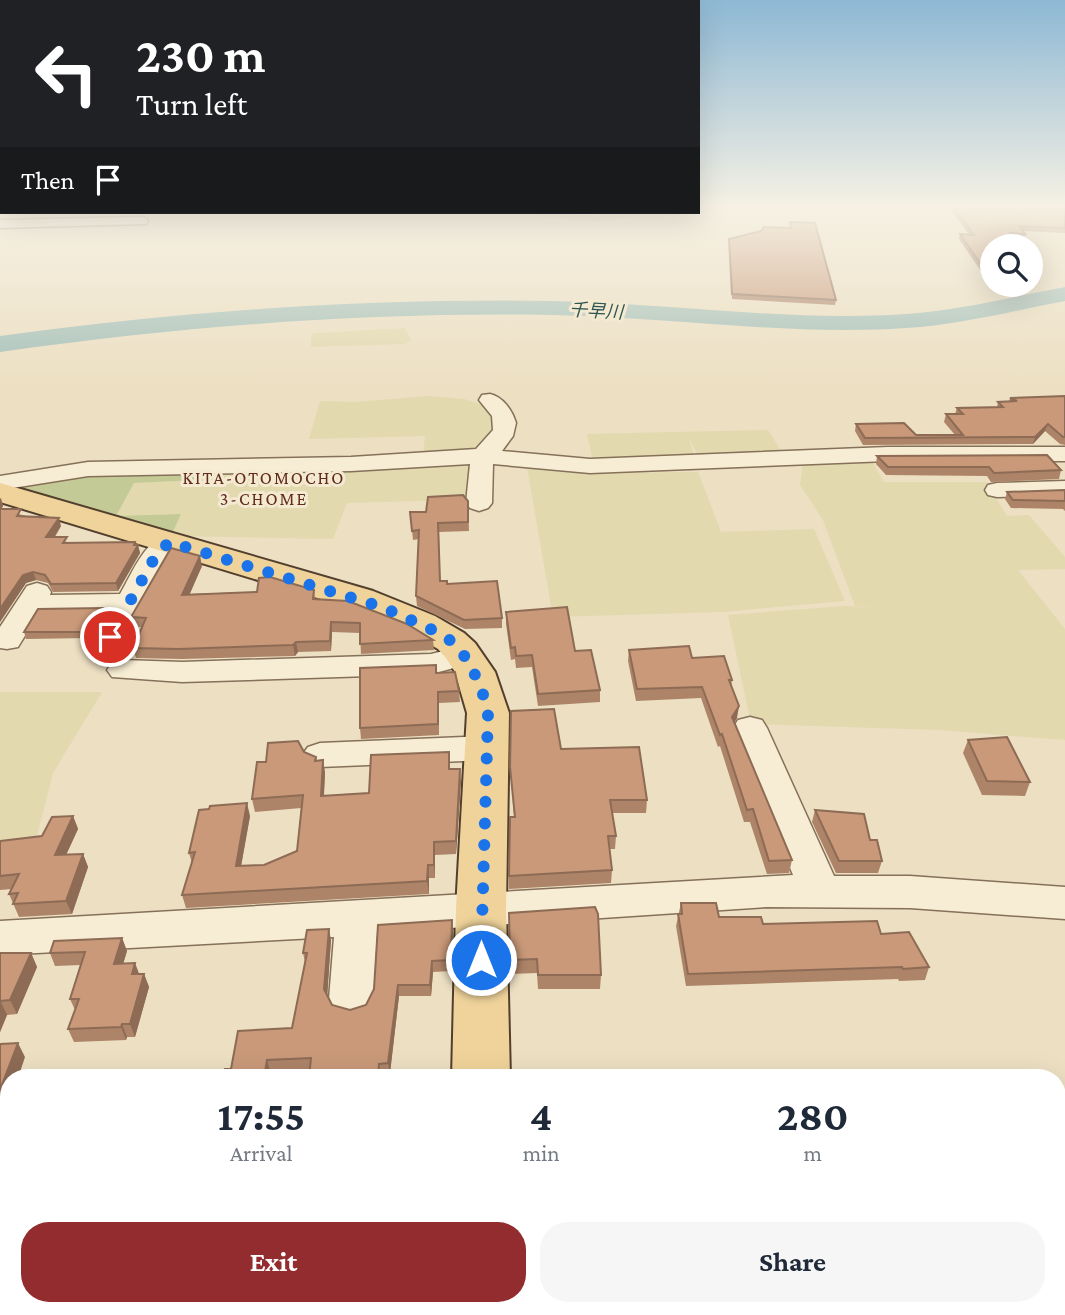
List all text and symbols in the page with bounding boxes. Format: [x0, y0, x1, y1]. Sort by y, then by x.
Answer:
icon: left [21, 28, 112, 119]
text: 230 m [136, 28, 266, 83]
text: Turn left [136, 86, 247, 122]
icon: arrive [89, 161, 127, 199]
text: Then [21, 166, 75, 195]
map controls [980, 234, 1043, 297]
button: search [980, 234, 1043, 297]
water label: 千早川 [569, 300, 625, 323]
district label: KITA-OTOMOCHO 3-CHOME [183, 468, 345, 509]
pin [80, 607, 140, 667]
icon: arrive [91, 618, 129, 656]
position arrow [444, 923, 518, 997]
text: 17:55 [218, 1092, 305, 1139]
text: 4 [530, 1092, 552, 1139]
text: 280 [777, 1092, 848, 1139]
text: Arrival [230, 1140, 293, 1166]
text: min [523, 1140, 560, 1166]
text: m [804, 1140, 822, 1166]
button: Exit [21, 1222, 526, 1302]
button: Share [540, 1222, 1045, 1302]

